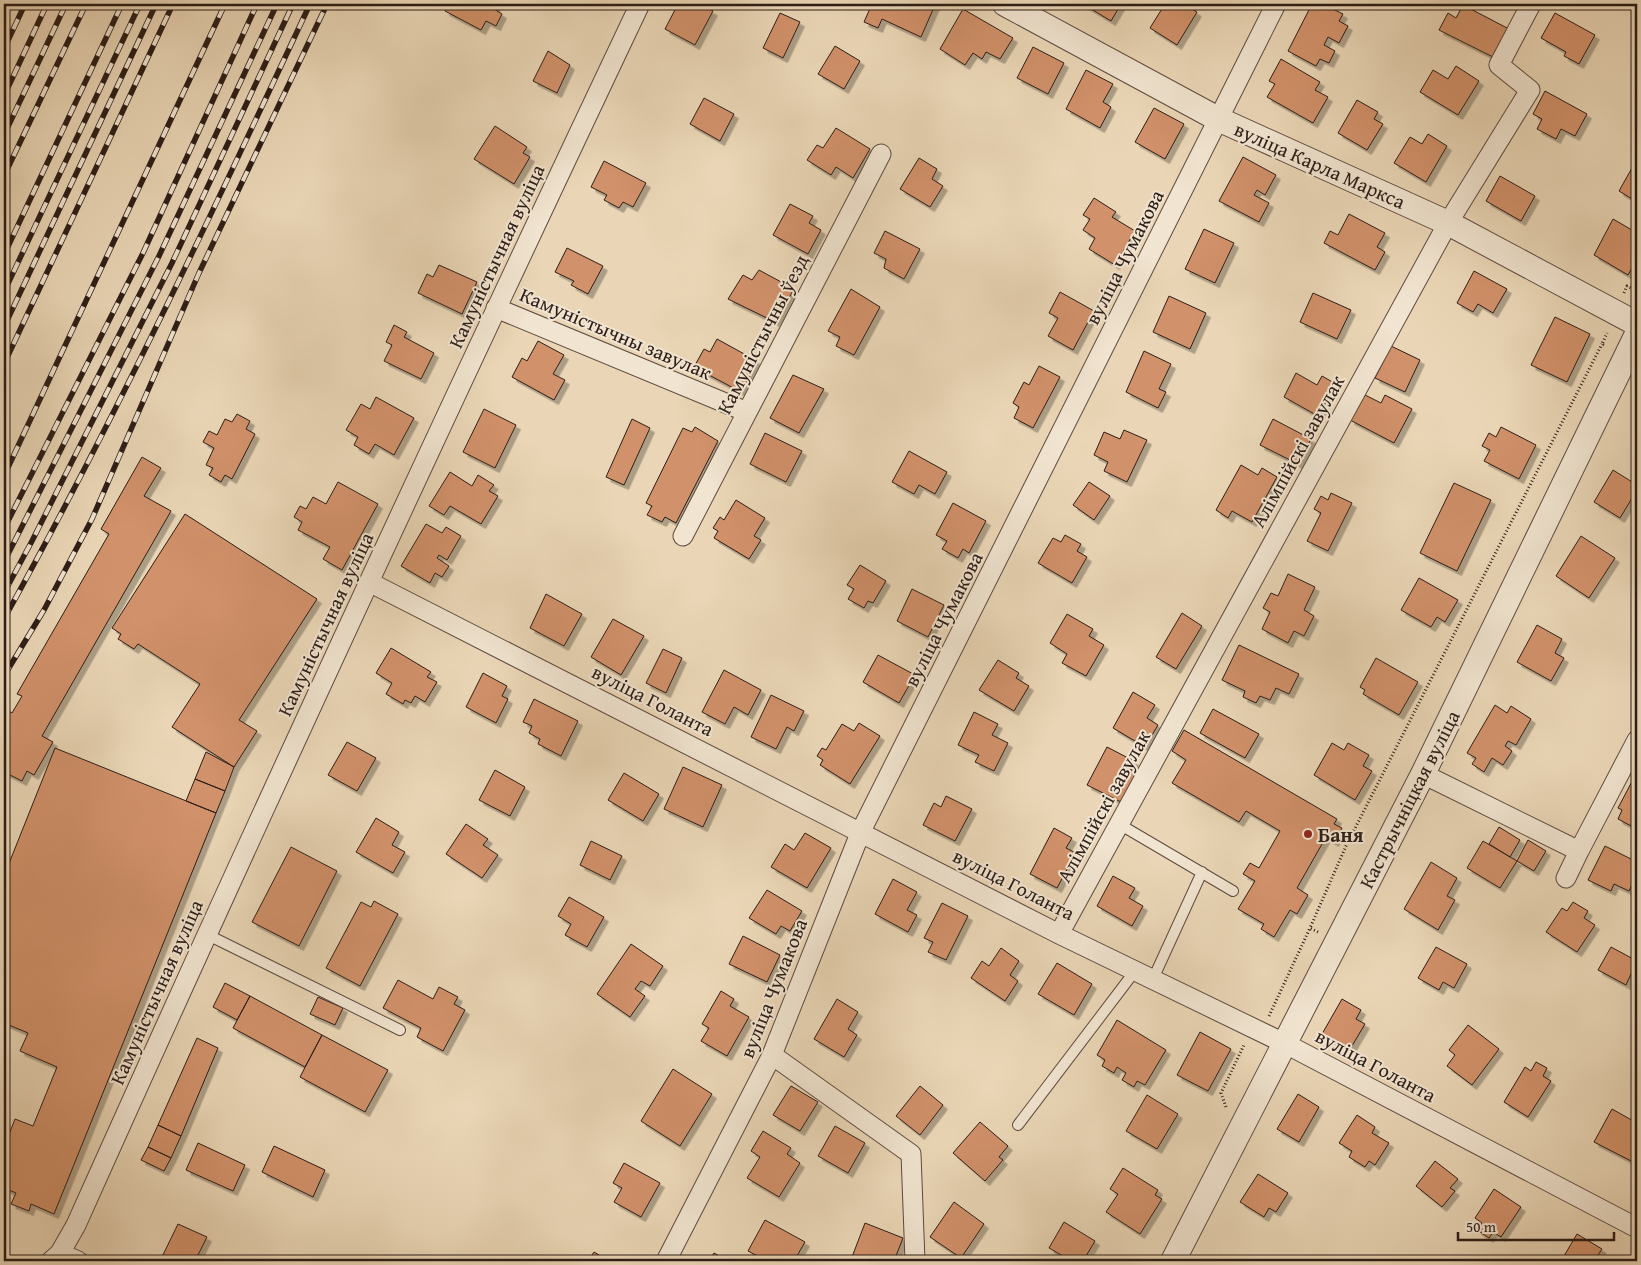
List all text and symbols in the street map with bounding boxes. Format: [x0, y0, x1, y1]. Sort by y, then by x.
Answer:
street label: вуліца Карла Маркса [1230, 114, 1410, 216]
street label: Камуністычная вуліца [441, 159, 552, 353]
street label: вуліца Чумакова [1077, 184, 1171, 330]
street label: Камуністычны ўезд [709, 249, 815, 419]
street label: Камуністычны завулак [516, 279, 717, 387]
street label: Алімпійскі завулак [1243, 369, 1351, 533]
street label: Камуністычная вуліца [270, 527, 381, 721]
street label: вуліца Чумакова [896, 546, 990, 692]
street label: вуліца Голанта [587, 657, 719, 743]
street label: Кастрычніцкая вуліца [1351, 704, 1467, 893]
street label: Алімпійскі завулак [1049, 724, 1157, 888]
place label: Баня [1318, 820, 1364, 849]
marker: Баня [1302, 828, 1314, 840]
street label: вуліца Голанта [948, 841, 1080, 927]
street label: Камуністычная вуліца [102, 894, 210, 1089]
street label: вуліца Чумакова [732, 914, 814, 1062]
street label: вуліца Голанта [1310, 1021, 1442, 1109]
scale bar [1458, 1210, 1615, 1242]
text: 50 m [1466, 1216, 1497, 1237]

